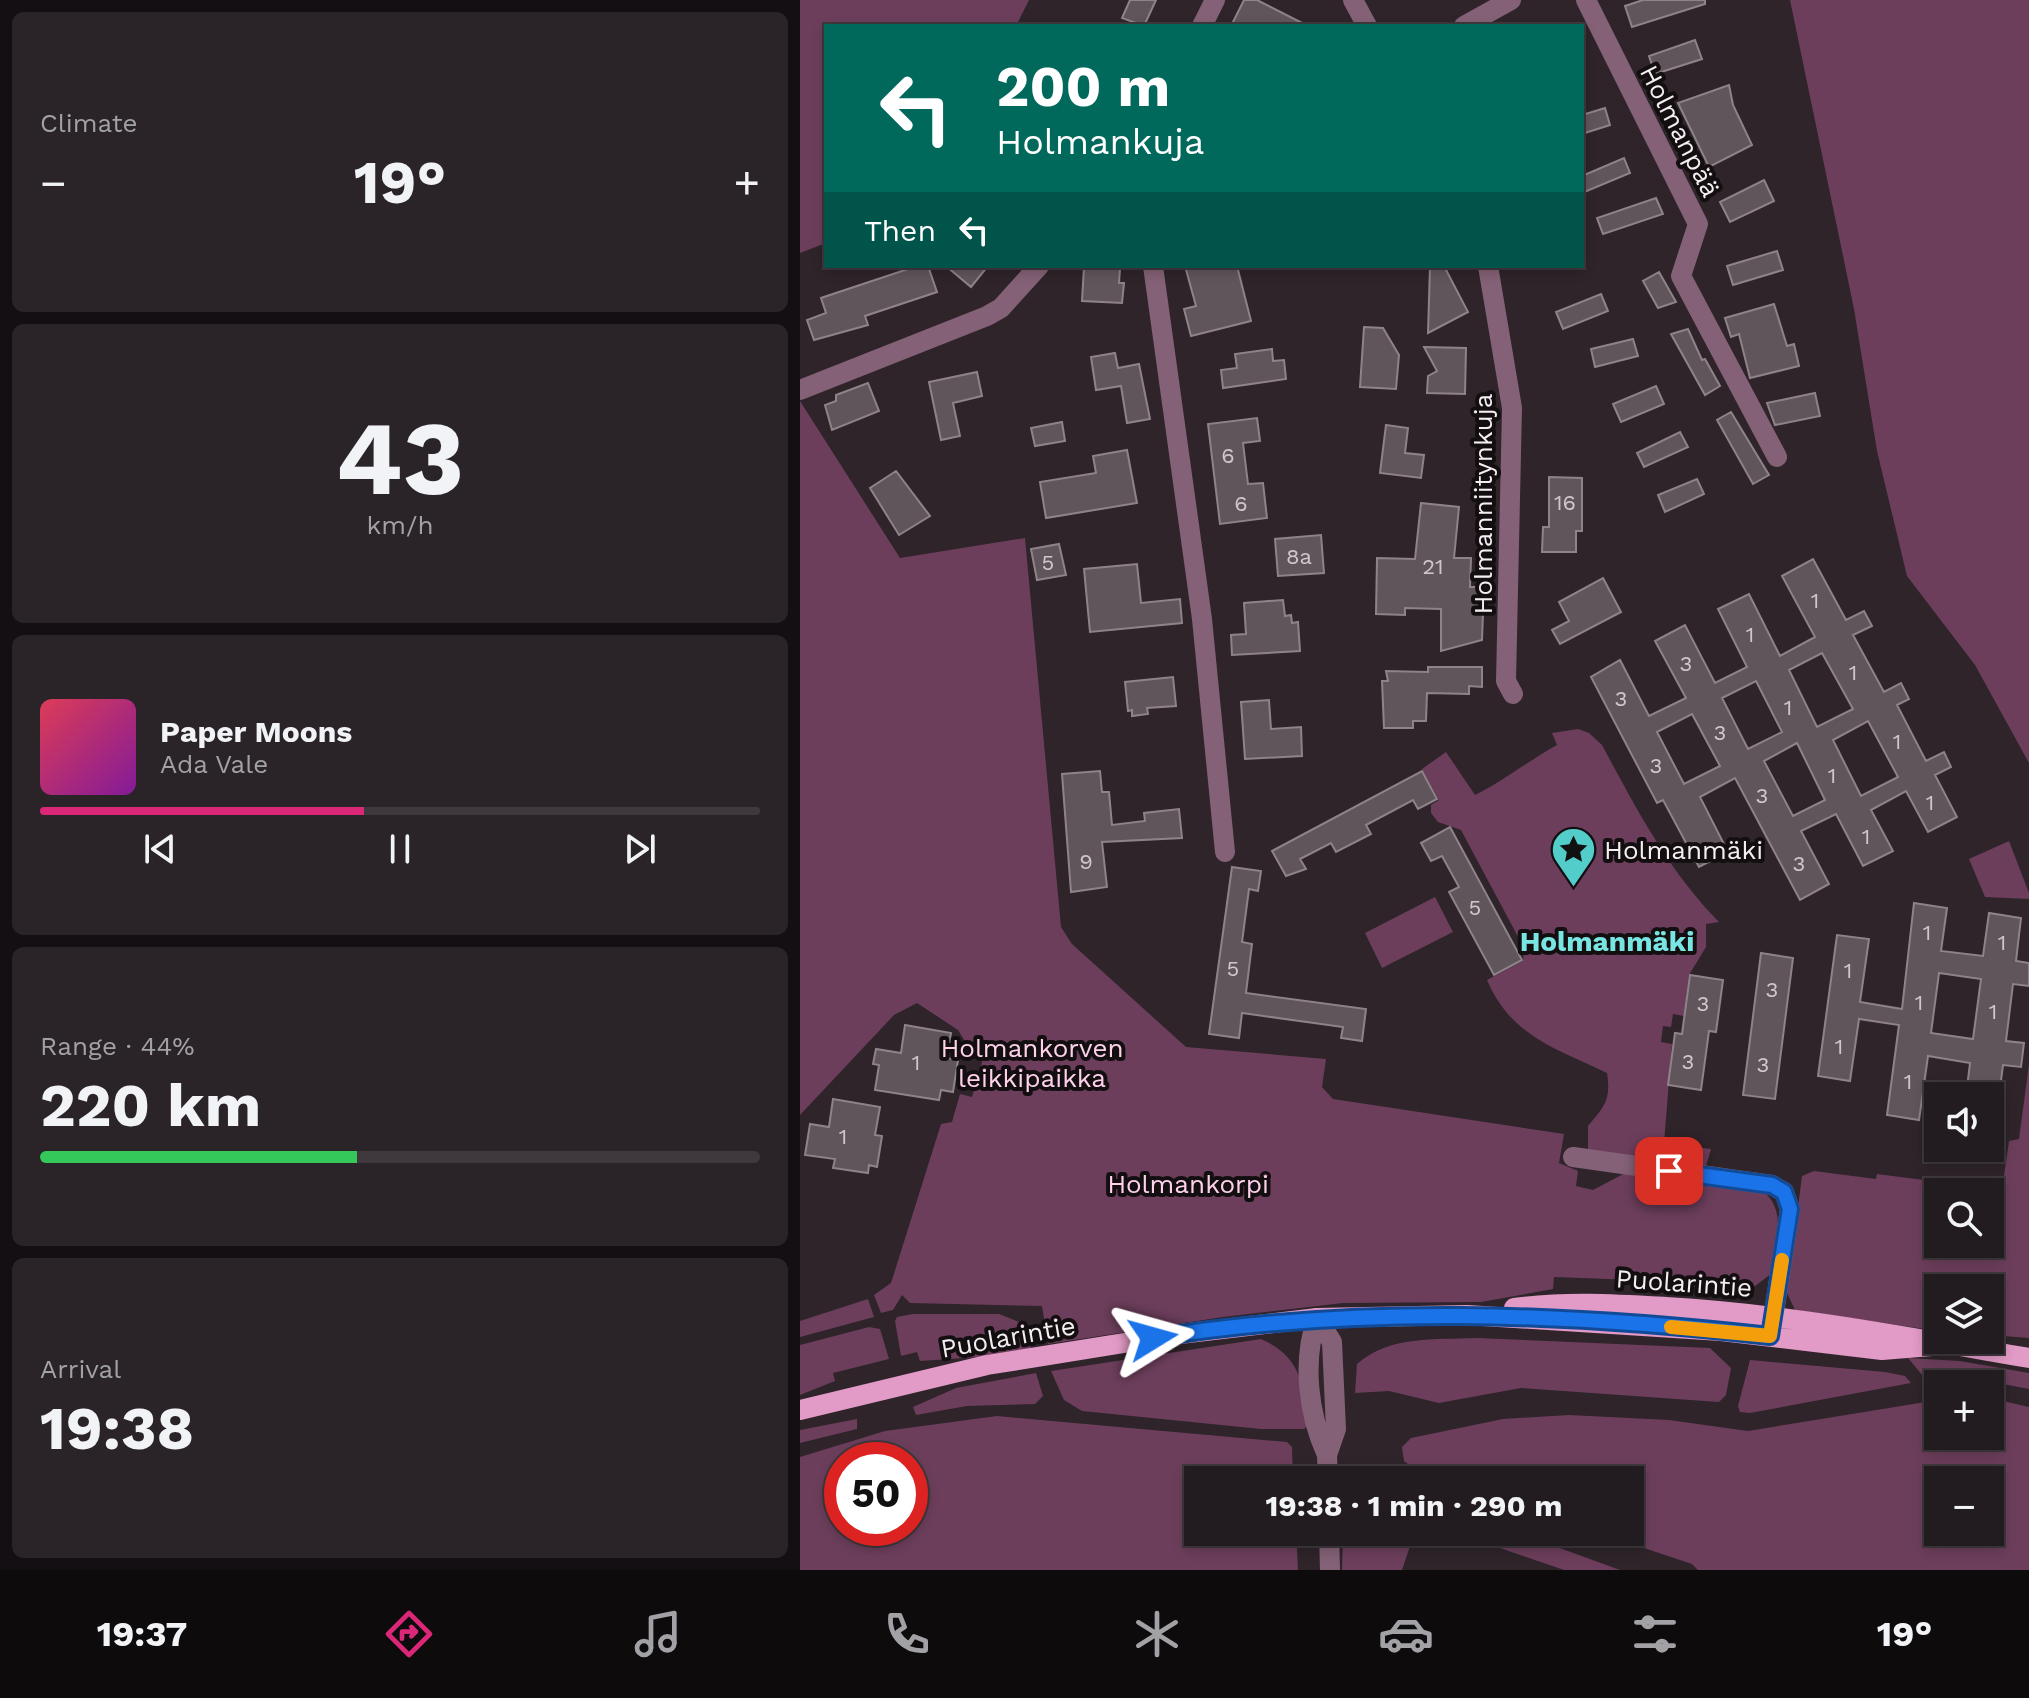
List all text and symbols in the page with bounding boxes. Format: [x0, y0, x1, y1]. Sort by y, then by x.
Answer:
text: 200 m [996, 54, 1170, 120]
icon: left [864, 56, 968, 160]
street label: Holmanpää [1634, 60, 1726, 202]
text: Climate [40, 108, 138, 138]
text: Holmankuja [996, 121, 1204, 163]
text: 19° [354, 147, 446, 218]
text: − [40, 157, 67, 209]
text: + [733, 157, 760, 209]
icon: left [952, 208, 996, 252]
text: Then [864, 213, 936, 248]
street label: Holmanniitynkuja [1468, 393, 1498, 614]
text: 43 [336, 397, 464, 519]
house number: 6 [1221, 443, 1235, 468]
house number: 16 [1554, 490, 1576, 515]
house number: 6 [1234, 491, 1248, 516]
text: km/h [367, 510, 433, 540]
house number: 8a [1286, 544, 1312, 569]
house number: 5 [1042, 550, 1054, 575]
house number: 21 [1422, 554, 1444, 579]
house number: 1 [1811, 588, 1819, 613]
house number: 1 [1746, 622, 1754, 647]
house number: 3 [1680, 651, 1692, 676]
house number: 1 [1849, 660, 1857, 685]
house number: 3 [1615, 686, 1627, 711]
house number: 1 [1784, 695, 1792, 720]
text: Paper Moons [160, 714, 352, 749]
house number: 3 [1714, 720, 1726, 745]
house number: 1 [1893, 729, 1901, 754]
text: Ada Vale [160, 749, 268, 779]
house number: 3 [1650, 753, 1662, 778]
house number: 1 [1828, 763, 1836, 788]
house number: 3 [1756, 783, 1768, 808]
house number: 1 [1926, 790, 1934, 815]
house number: 1 [1862, 824, 1870, 849]
place icon: Holmanmäki [1549, 826, 1597, 889]
icon: previous [138, 827, 182, 871]
icon: pause [378, 827, 422, 871]
icon: next [618, 827, 662, 871]
place label: Holmanmäki [1604, 835, 1763, 865]
house number: 9 [1079, 849, 1093, 874]
house number: 3 [1793, 851, 1805, 876]
house number: 5 [1469, 895, 1481, 920]
house number: 1 [1923, 920, 1931, 945]
district label: Holmanmäki [1520, 925, 1694, 958]
house number: 1 [1998, 930, 2006, 955]
house number: 5 [1227, 956, 1239, 981]
house number: 1 [1844, 958, 1852, 983]
house number: 3 [1766, 977, 1778, 1002]
house number: 1 [1915, 990, 1923, 1015]
house number: 3 [1697, 991, 1709, 1016]
house number: 1 [1989, 999, 1997, 1024]
text: Range · 44% [40, 1031, 195, 1061]
park label: Holmankorven leikkipaikka [940, 1033, 1124, 1093]
house number: 1 [1835, 1034, 1843, 1059]
house number: 3 [1682, 1049, 1694, 1074]
house number: 1 [912, 1050, 920, 1075]
house number: 3 [1757, 1052, 1769, 1077]
house number: 1 [1904, 1069, 1912, 1094]
text: 220 km [40, 1070, 261, 1141]
map controls [1924, 1082, 2004, 1546]
button: sound [1924, 1082, 2004, 1162]
house number: 1 [839, 1124, 847, 1149]
pin [1635, 1137, 1703, 1205]
icon: arrive [1647, 1149, 1691, 1193]
park label: Holmankorpi [1107, 1169, 1269, 1199]
button: search [1924, 1178, 2004, 1258]
street label: Puolarintie [1615, 1263, 1753, 1303]
button: layers [1924, 1274, 2004, 1354]
position arrow [1111, 1296, 1195, 1380]
street label: Puolarintie [938, 1310, 1078, 1364]
text: Arrival [40, 1354, 121, 1384]
button: + [1924, 1370, 2004, 1450]
text: 19:38 [40, 1393, 194, 1464]
speed limit sign: 50 [824, 1442, 928, 1546]
button: − [1924, 1466, 2004, 1546]
text: 19:38 · 1 min · 290 m [1265, 1488, 1563, 1523]
icon: directions [381, 1606, 437, 1662]
icon: music [630, 1606, 686, 1662]
icon: phone [879, 1606, 935, 1662]
icon: climate [1129, 1606, 1185, 1662]
icon: car [1378, 1606, 1434, 1662]
icon: filters [1627, 1606, 1683, 1662]
text: 19:37 [97, 1613, 187, 1655]
text: 19° [1877, 1613, 1932, 1655]

